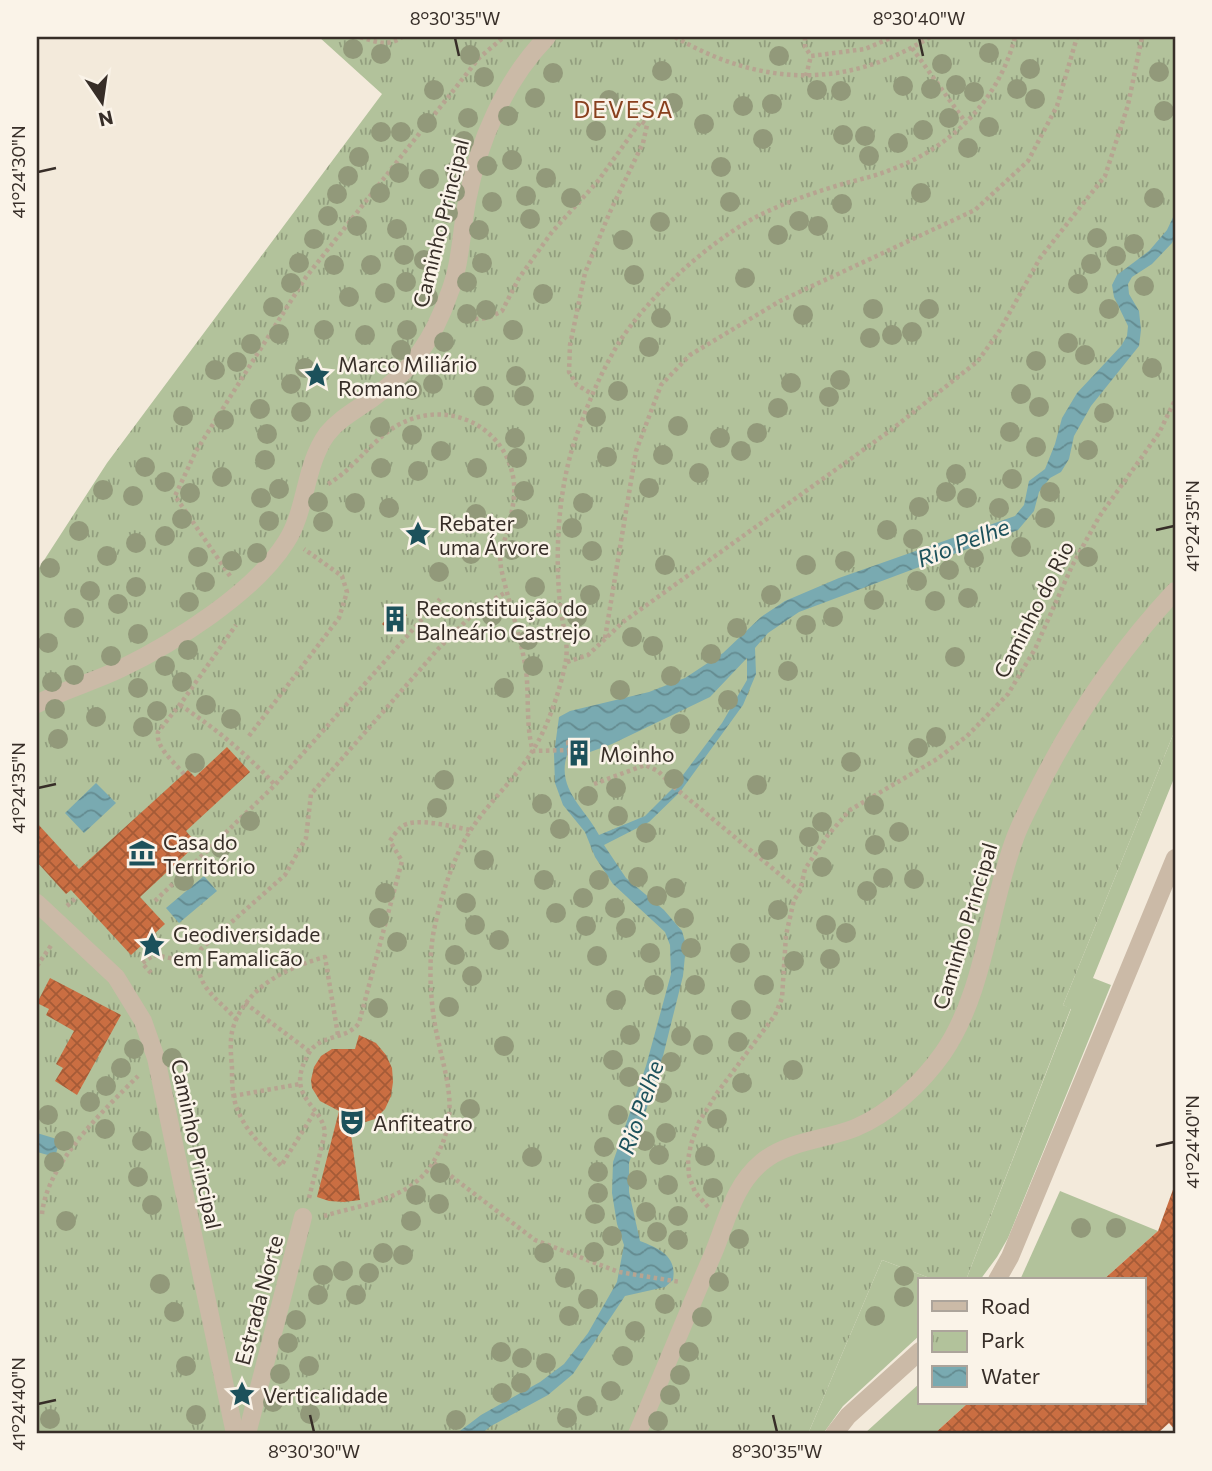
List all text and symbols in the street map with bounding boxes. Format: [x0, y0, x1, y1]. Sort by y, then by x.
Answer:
text: 8°30'35"W [410, 7, 500, 29]
text: 8°30'40"W [873, 7, 965, 29]
north arrow [66, 66, 136, 136]
district label: DEVESA [573, 95, 675, 123]
text: N [96, 106, 115, 132]
text: 41°24'30"N [7, 126, 29, 218]
street label: Caminho Principal [407, 136, 473, 310]
place label: Marco Miliário Romano [338, 351, 477, 400]
place icon: Marco Miliário Romano [302, 360, 332, 390]
text: 41°24'35"N [1181, 480, 1203, 572]
place label: Rebater uma Árvore [439, 510, 549, 559]
water label: Rio Pelhe [913, 512, 1013, 572]
place icon: Rebater uma Árvore [403, 519, 433, 549]
street label: Caminho do Rio [988, 536, 1078, 682]
place label: Reconstituição do Balneário Castrejo [416, 595, 591, 644]
building icon: Reconstituição do Balneário Castrejo [380, 604, 410, 634]
building icon: Moinho [564, 738, 594, 768]
place label: Moinho [600, 741, 675, 766]
text: 41°24'35"N [7, 742, 29, 834]
place label: Casa do Território [163, 829, 255, 878]
museum icon: Casa do Território [127, 838, 157, 868]
street label: Caminho Principal [927, 840, 1001, 1012]
place label: Geodiversidade em Famalicão [173, 921, 320, 970]
place icon: Geodiversidade em Famalicão [137, 930, 167, 960]
street label: Caminho Principal [167, 1057, 227, 1231]
water label: Rio Pelhe [611, 1057, 669, 1157]
text: 41°24'40"N [1181, 1095, 1203, 1189]
theatre icon: Anfiteatro [337, 1107, 367, 1137]
place label: Anfiteatro [373, 1110, 473, 1135]
street label: Estrada Norte [229, 1232, 287, 1368]
legend [918, 1278, 1146, 1404]
text: Road [981, 1293, 1030, 1318]
text: Park [981, 1327, 1025, 1352]
text: 41°24'40"N [7, 1357, 29, 1451]
text: Water [981, 1363, 1040, 1388]
place icon: Verticalidade [227, 1379, 257, 1409]
place label: Verticalidade [263, 1382, 388, 1407]
text: 8°30'30"W [268, 1440, 360, 1462]
text: 8°30'35"W [732, 1440, 822, 1462]

